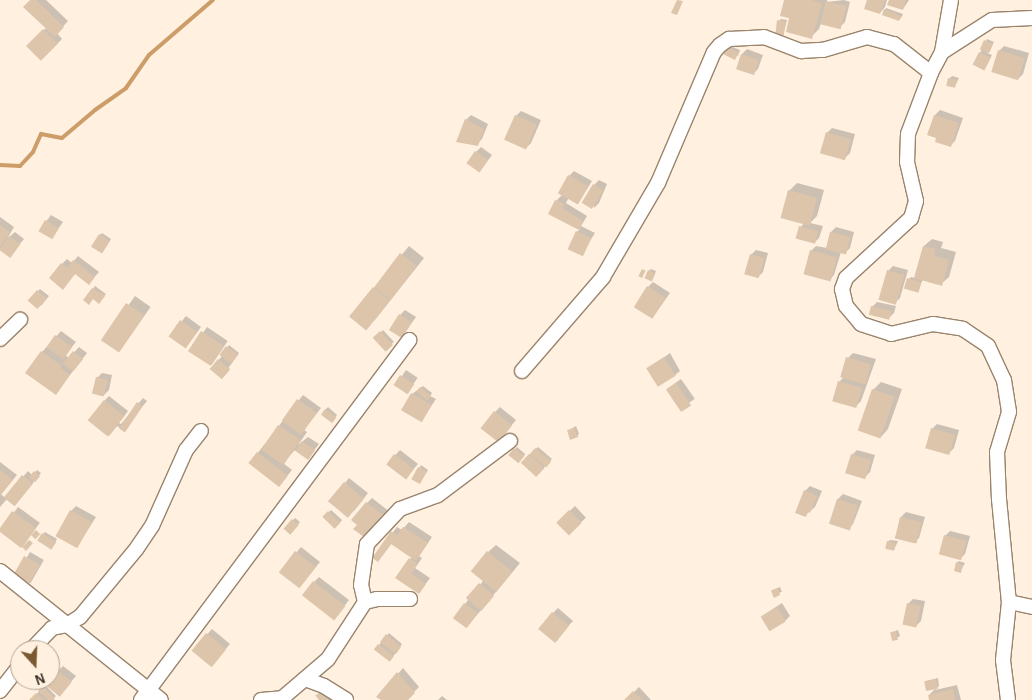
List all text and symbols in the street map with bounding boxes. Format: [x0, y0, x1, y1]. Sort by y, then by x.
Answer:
north arrow [10, 640, 60, 690]
text: N [33, 670, 47, 686]

